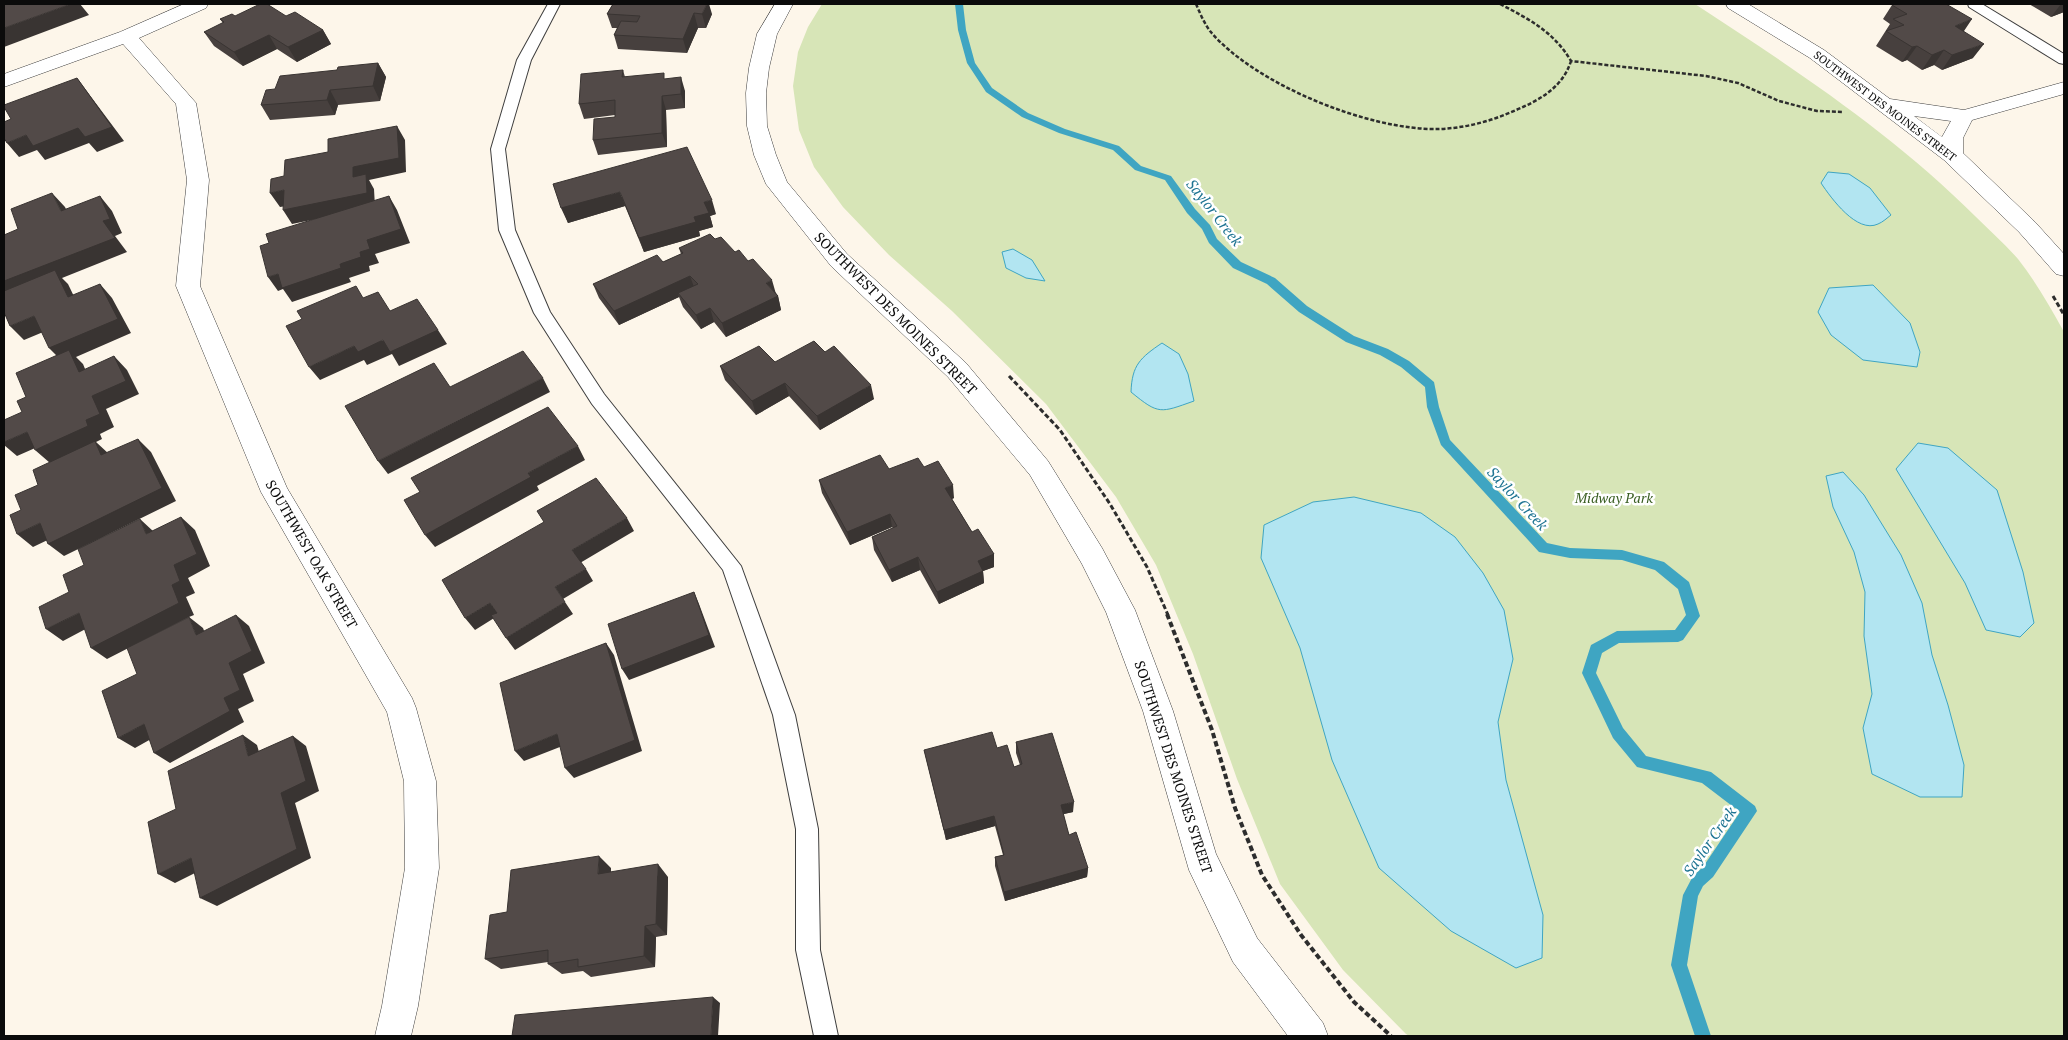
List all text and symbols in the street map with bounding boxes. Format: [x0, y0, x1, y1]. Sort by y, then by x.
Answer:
street label: SOUTHWEST DES MOINES STREET [1811, 48, 1959, 164]
water label: Saylor Creek [1182, 174, 1248, 250]
street label: SOUTHWEST DES MOINES STREET [811, 228, 982, 399]
water label: Saylor Creek [1483, 462, 1553, 535]
street label: SOUTHWEST OAK STREET [262, 476, 363, 632]
park label: Midway Park [1574, 488, 1653, 507]
street label: SOUTHWEST DES MOINES STREET [1131, 658, 1218, 876]
water label: Saylor Creek [1678, 802, 1741, 880]

